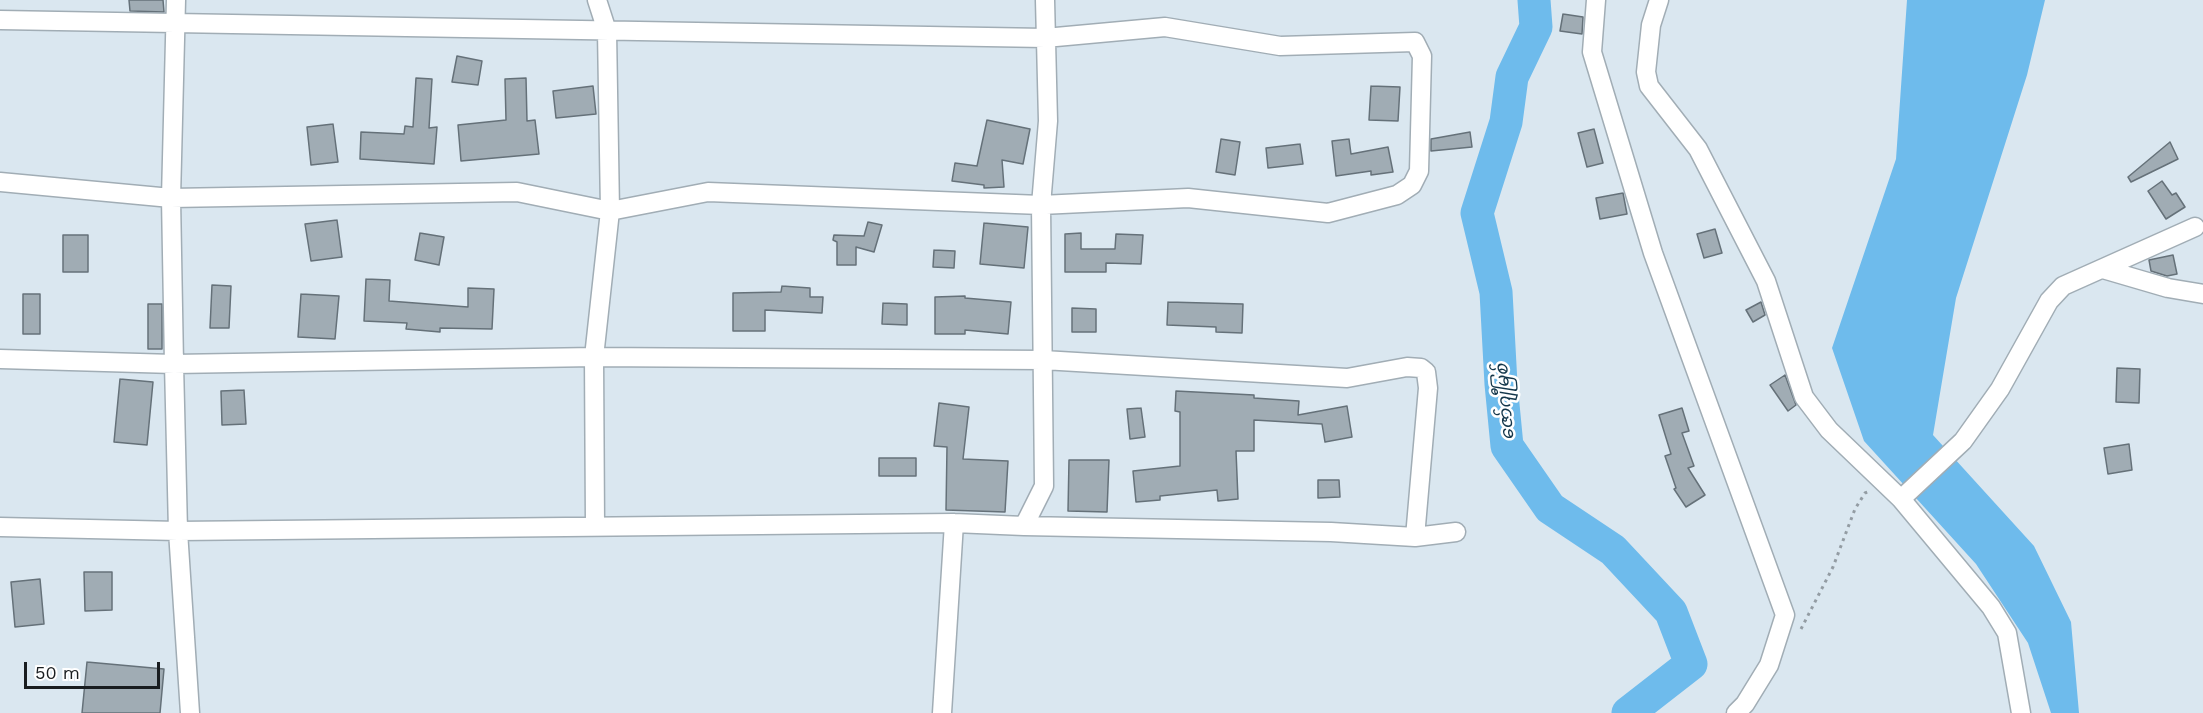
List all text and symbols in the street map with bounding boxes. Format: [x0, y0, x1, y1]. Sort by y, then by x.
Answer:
water label: ဇော်ဂျီမြစ် [1491, 363, 1519, 441]
scale bar [27, 650, 164, 688]
text: 50 m [35, 662, 80, 683]

